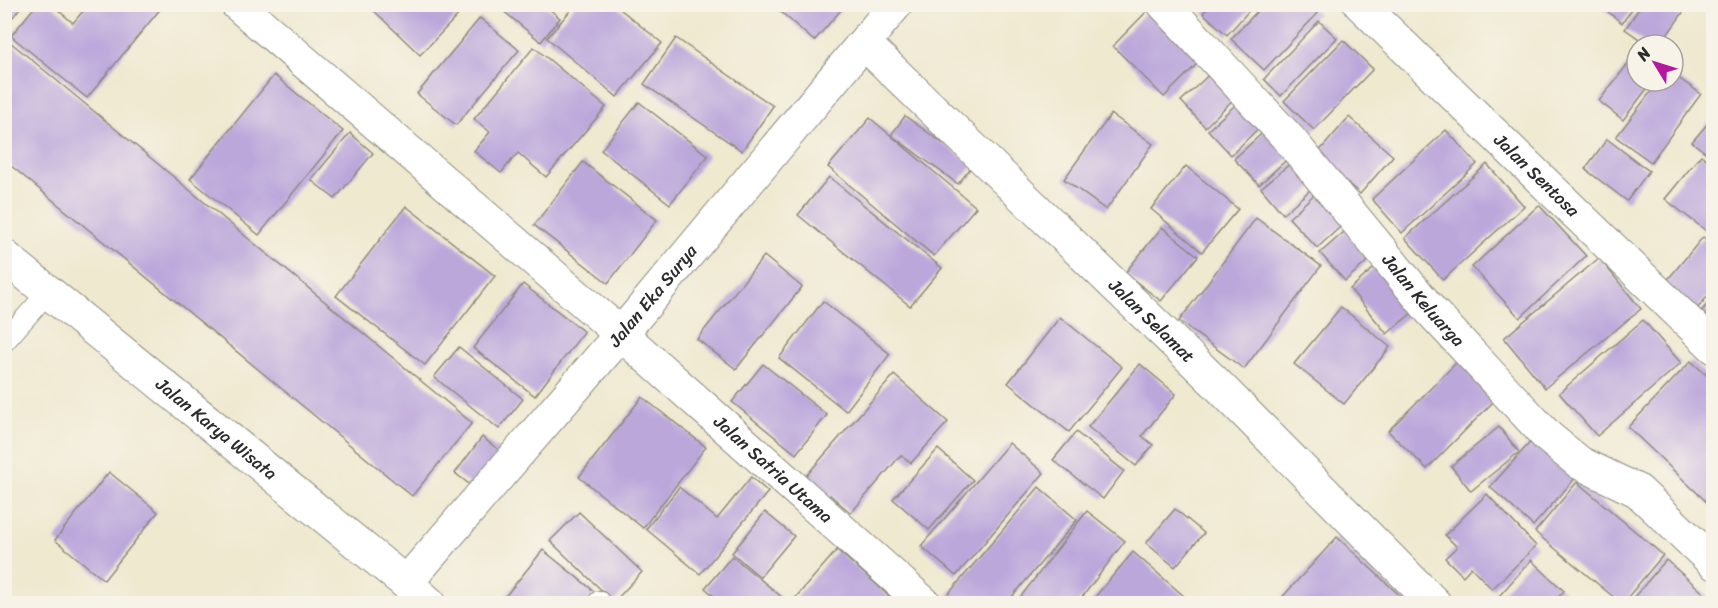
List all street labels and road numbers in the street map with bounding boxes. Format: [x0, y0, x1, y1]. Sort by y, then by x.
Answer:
street label: Jalan Sentosa [1485, 125, 1588, 226]
street label: Jalan Eka Surya [600, 236, 706, 355]
street label: Jalan Keluarga [1373, 246, 1473, 355]
street label: Jalan Selamat [1100, 270, 1203, 371]
street label: Jalan Karya Wisata [148, 369, 285, 488]
street label: Jalan Satria Utama [705, 406, 841, 532]

